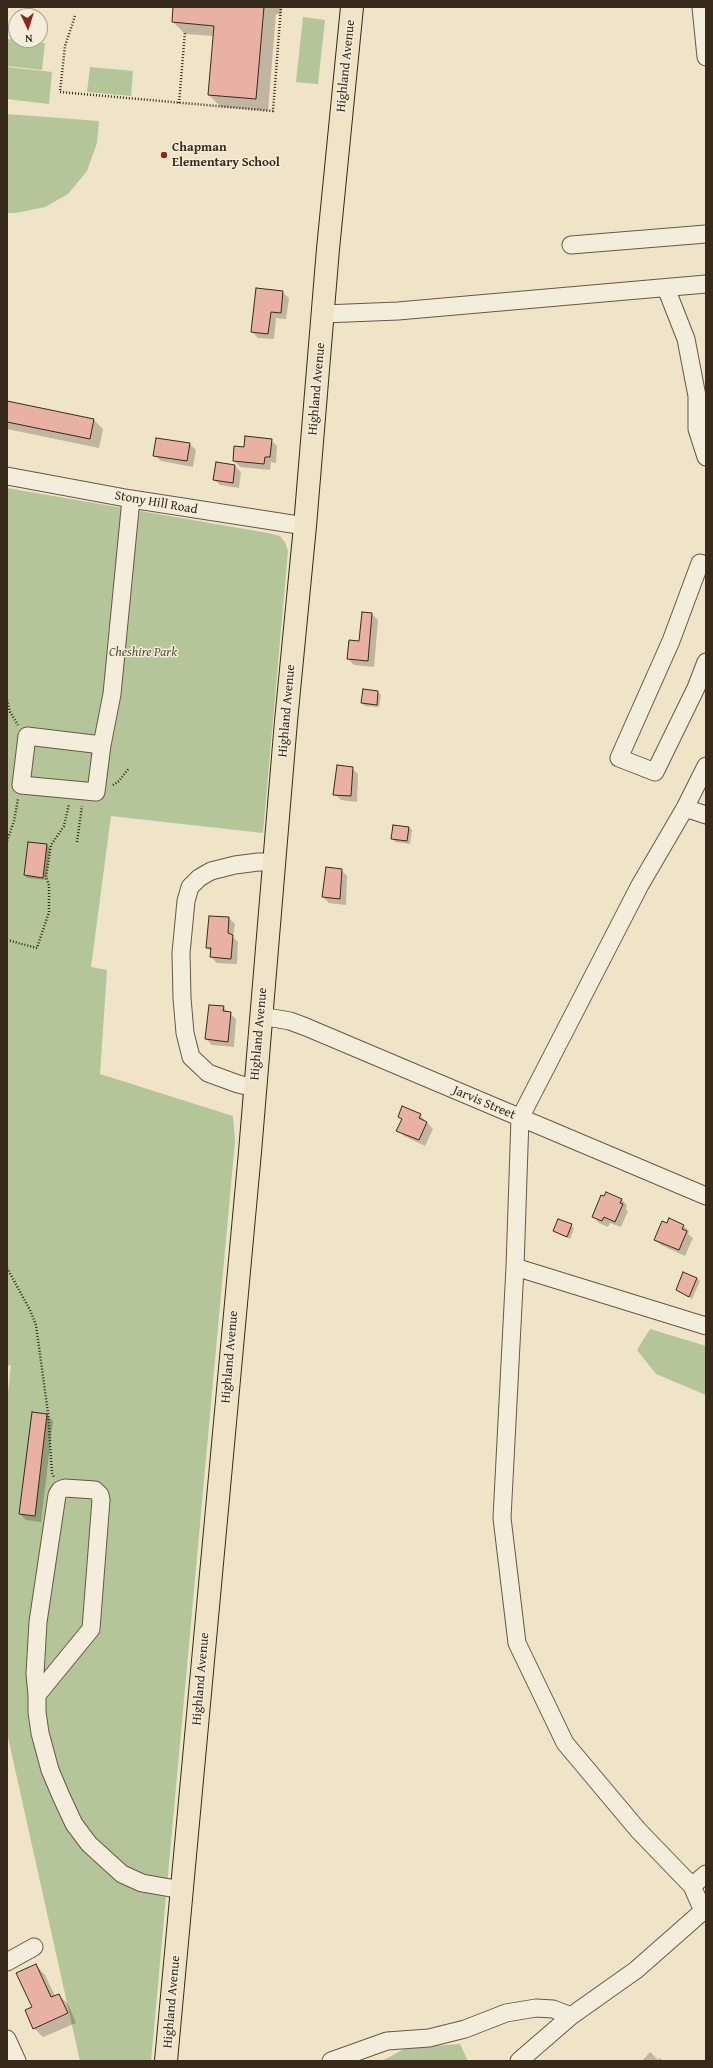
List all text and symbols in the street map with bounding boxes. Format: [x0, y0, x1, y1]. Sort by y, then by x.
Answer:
north arrow [8, 8, 48, 48]
street label: Highland Avenue [333, 19, 359, 113]
text: N [25, 31, 33, 47]
place label: Chapman Elementary School [172, 140, 280, 171]
marker: Chapman Elementary School [159, 150, 169, 160]
street label: Highland Avenue [305, 342, 329, 436]
street label: Stony Hill Road [113, 488, 199, 518]
park label: Cheshire Park [109, 645, 177, 661]
street label: Highland Avenue [275, 664, 299, 758]
street label: Highland Avenue [247, 987, 271, 1081]
street label: Jarvis Street [450, 1083, 518, 1123]
street label: Highland Avenue [218, 1310, 242, 1404]
street label: Highland Avenue [189, 1632, 213, 1726]
street label: Highland Avenue [160, 1955, 184, 2049]

